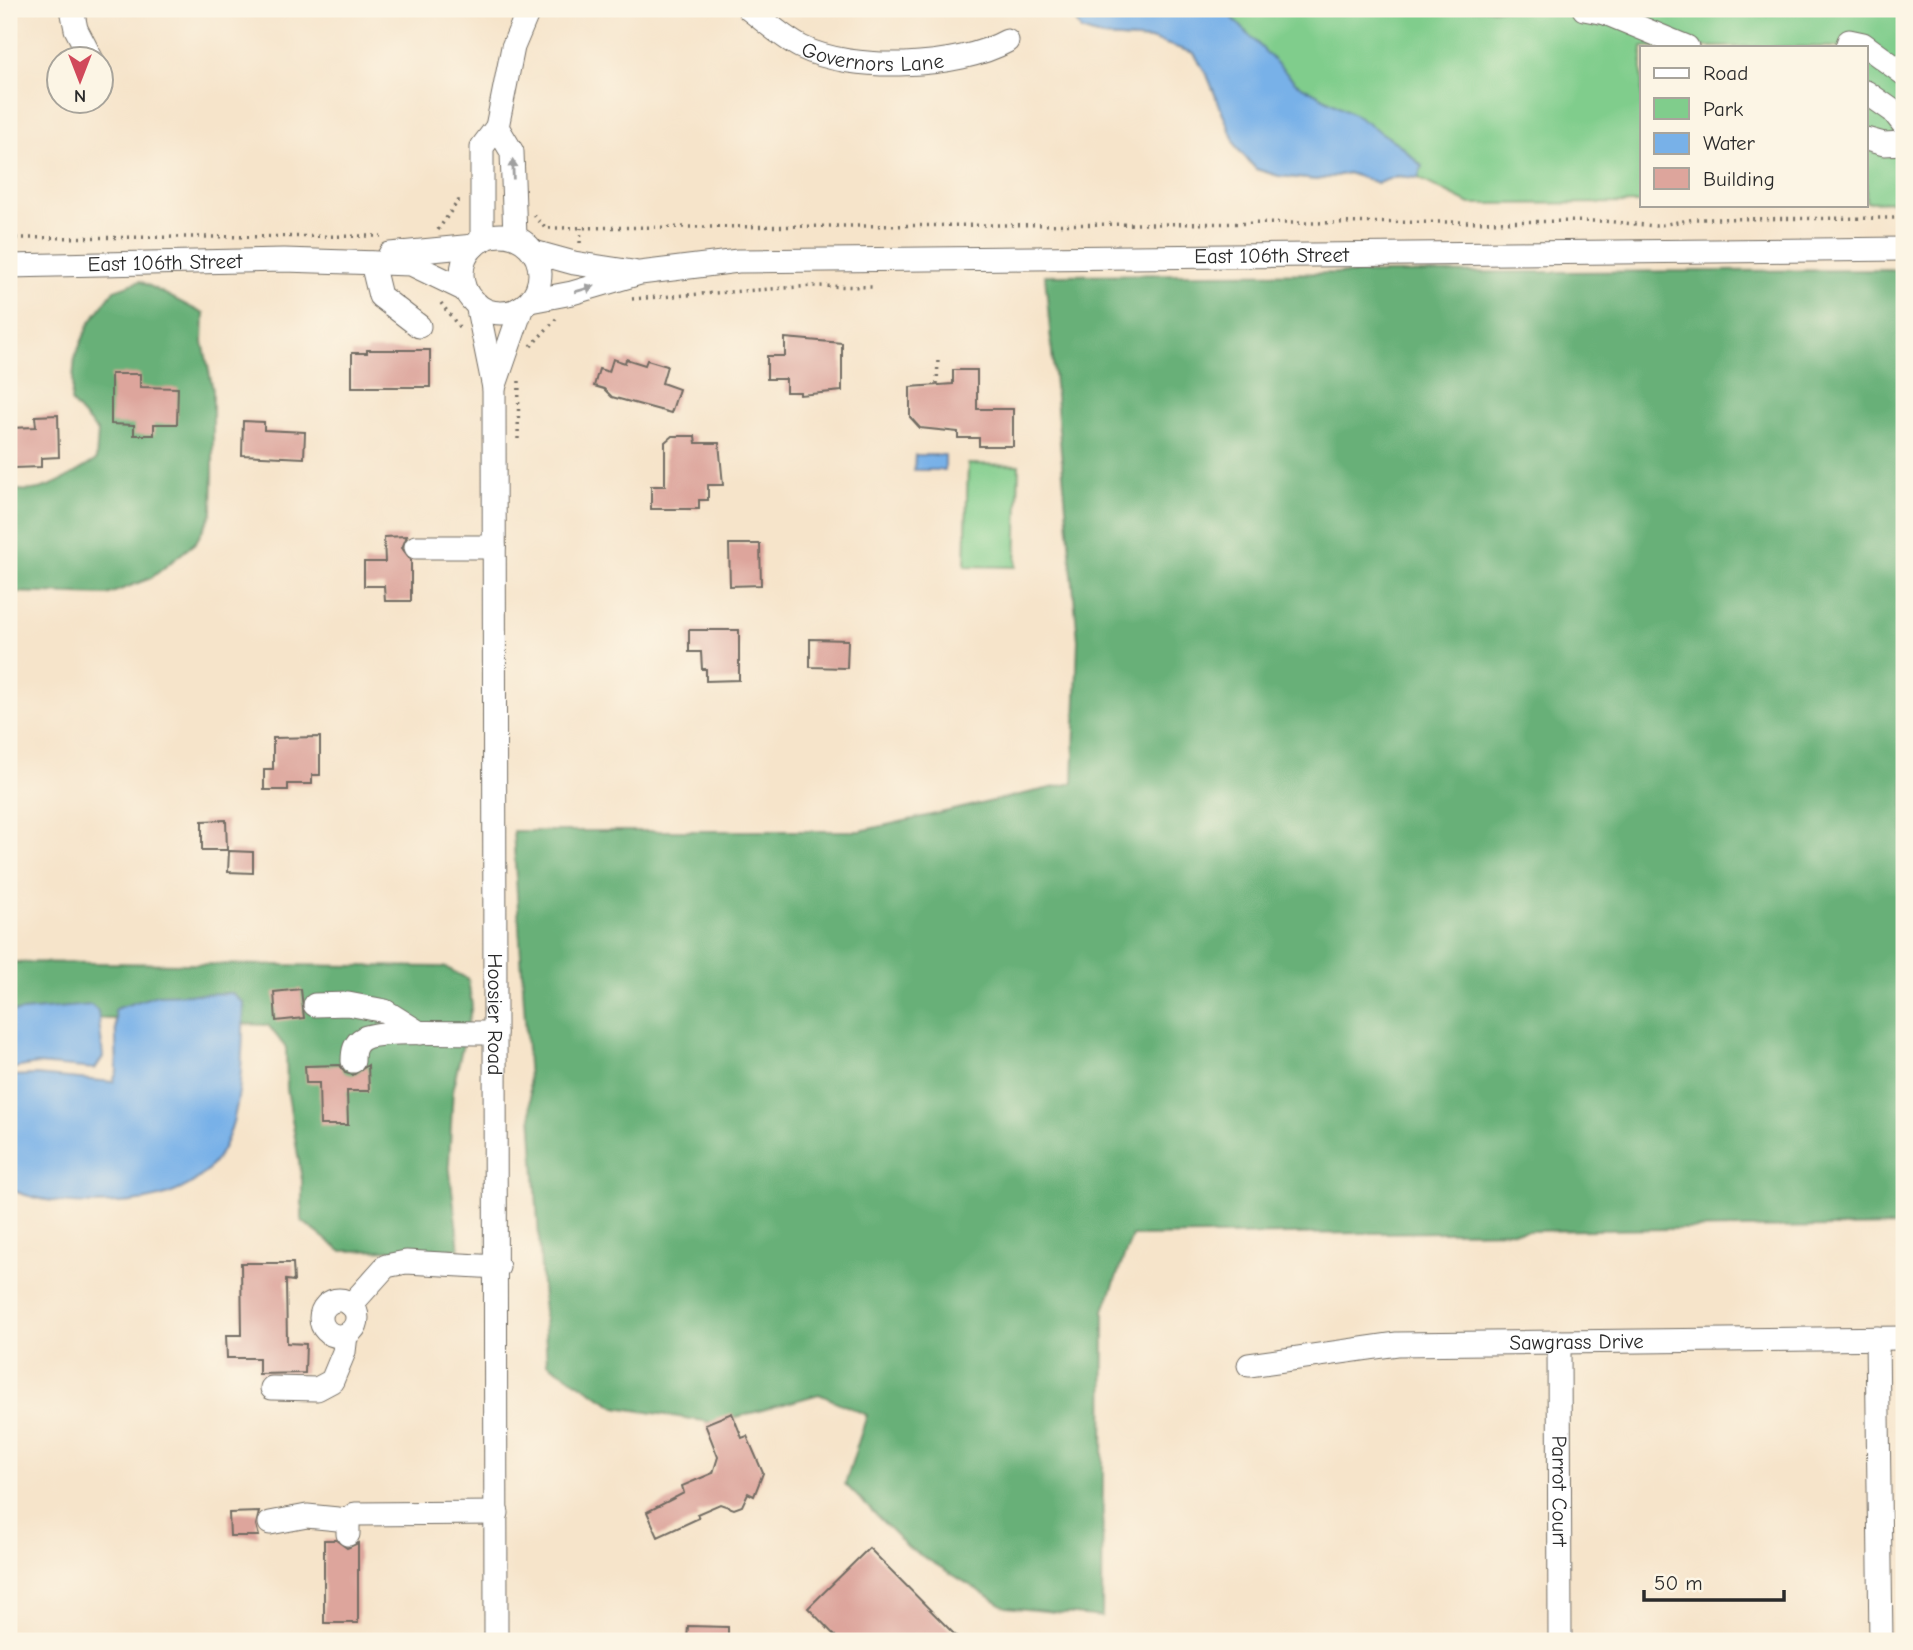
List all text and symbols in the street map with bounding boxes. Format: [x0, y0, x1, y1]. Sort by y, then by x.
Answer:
street label: Governors Lane [798, 37, 945, 76]
north arrow [46, 46, 116, 116]
legend [1640, 46, 1868, 206]
text: Road [1703, 61, 1748, 85]
text: N [74, 85, 86, 107]
text: Park [1703, 97, 1743, 121]
text: Water [1703, 131, 1756, 155]
one-way arrow [507, 158, 518, 180]
text: Building [1703, 167, 1775, 191]
street label: East 106th Street [1194, 243, 1350, 268]
street label: East 106th Street [87, 249, 244, 276]
one-way arrow [575, 283, 596, 293]
street label: Hoosier Road [483, 953, 507, 1075]
street label: Sawgrass Drive [1509, 1329, 1644, 1355]
street label: Parrot Court [1547, 1435, 1572, 1548]
scale bar [1644, 1559, 1784, 1603]
text: 50 m [1654, 1571, 1703, 1595]

